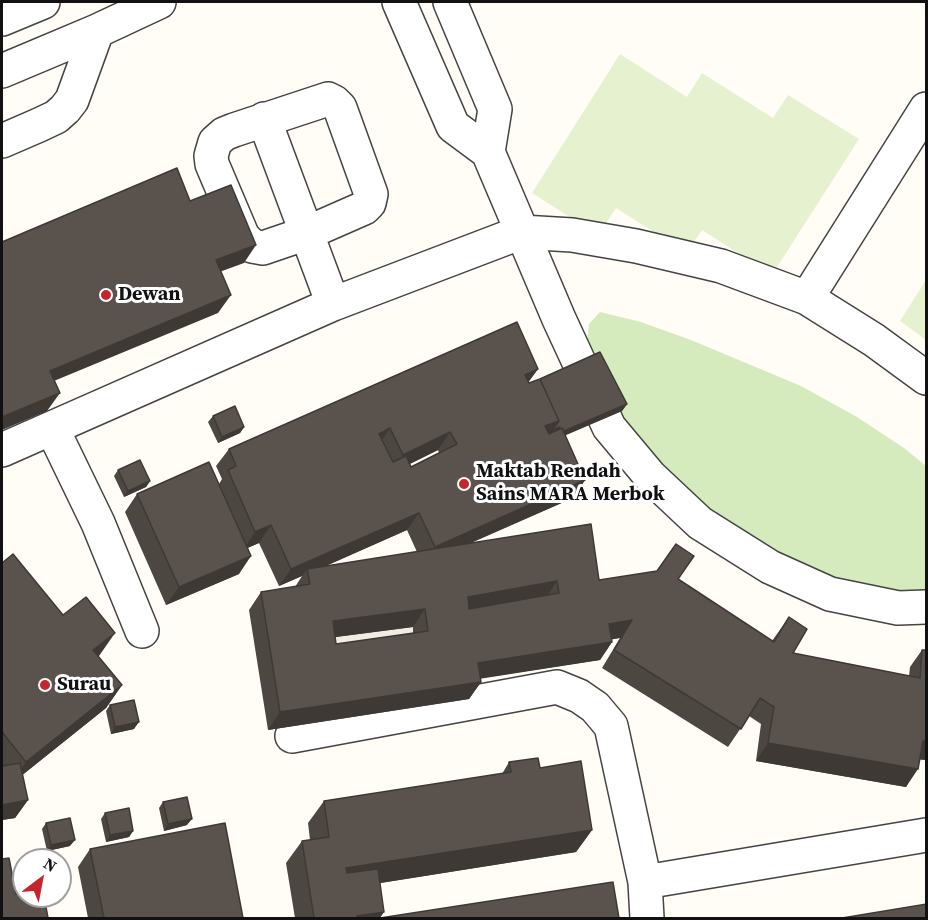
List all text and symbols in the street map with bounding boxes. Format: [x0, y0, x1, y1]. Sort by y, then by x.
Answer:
place label: Dewan [118, 283, 181, 307]
marker: Dewan [99, 288, 113, 302]
place label: Maktab Rendah Sains MARA Merbok [476, 460, 665, 507]
marker: Maktab Rendah Sains MARA Merbok [457, 477, 471, 491]
place label: Surau [57, 673, 111, 697]
marker: Surau [38, 678, 52, 692]
north arrow [12, 848, 72, 908]
text: N [40, 852, 61, 877]

